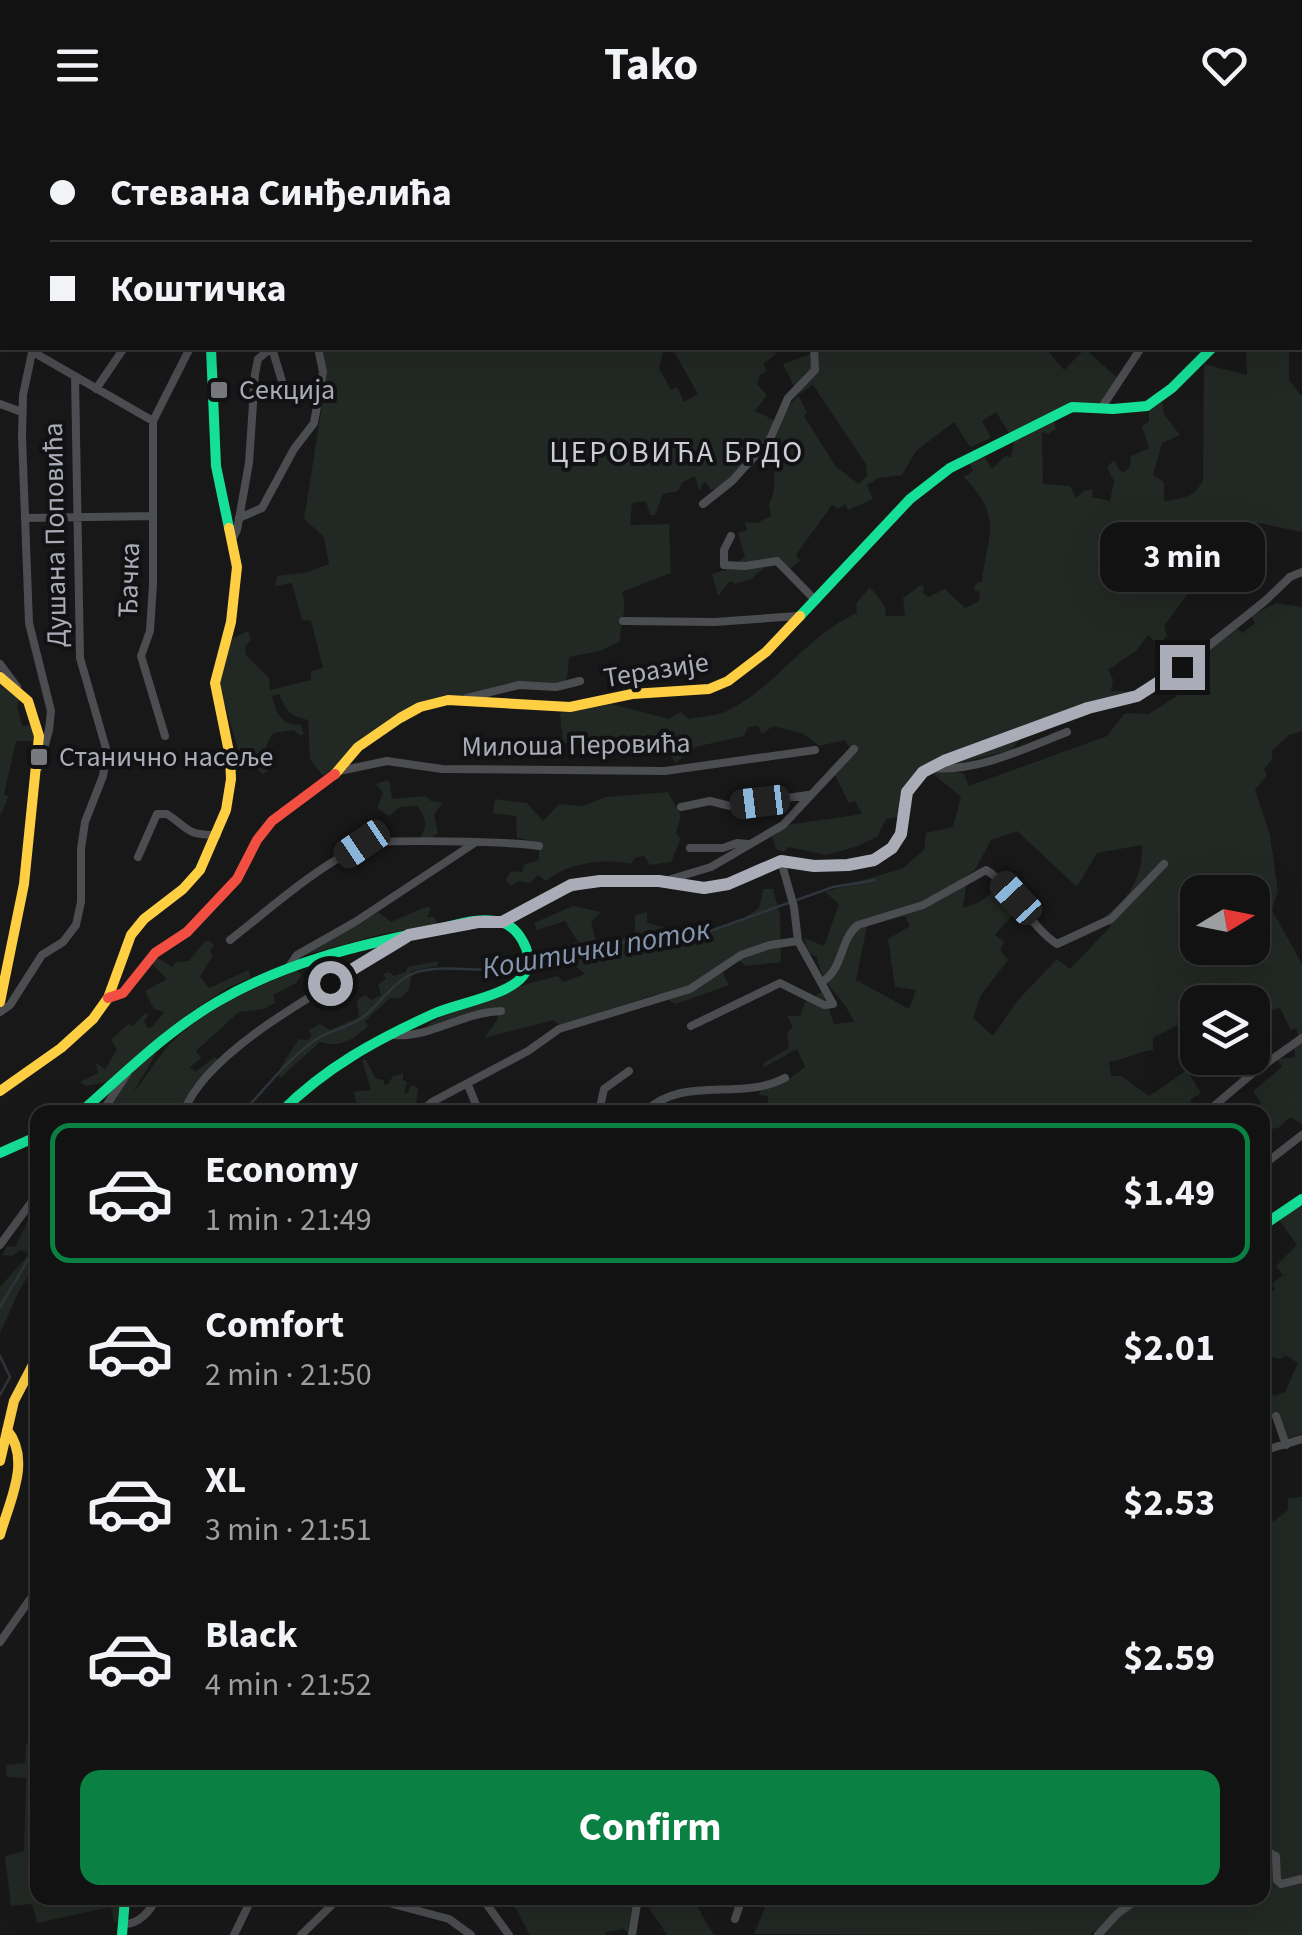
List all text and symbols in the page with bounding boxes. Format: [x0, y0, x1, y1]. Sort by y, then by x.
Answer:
text: Tako [604, 33, 698, 97]
icon: menu [50, 38, 105, 93]
icon: heart [1197, 38, 1252, 93]
text: Стевана Синђелића [110, 166, 452, 220]
text: Коштичка [110, 262, 287, 316]
place label: Секција [239, 370, 335, 410]
marker: Секција [208, 379, 230, 401]
street label: Душана Поповића [33, 422, 77, 648]
district label: ЦЕРОВИЋА БРДО [549, 431, 805, 474]
callout: 3 min [1100, 522, 1264, 592]
text: 3 min [1144, 534, 1221, 580]
street label: Ђачка [108, 542, 150, 618]
street label: Теразије [601, 642, 711, 698]
route end [1160, 645, 1205, 690]
street label: Милоша Перовића [461, 723, 691, 767]
place label: Станично насеље [59, 737, 273, 777]
marker: Станично насеље [28, 746, 50, 768]
car [728, 783, 792, 821]
car [329, 815, 395, 873]
car [985, 866, 1047, 930]
north arrow [1180, 875, 1270, 965]
map controls [1180, 875, 1270, 1075]
water label: Коштички поток [479, 908, 714, 990]
route start [308, 961, 353, 1006]
button: layers [1180, 985, 1270, 1075]
text: Economy [205, 1143, 358, 1197]
icon: car [85, 1148, 175, 1238]
text: $1.49 [1123, 1166, 1215, 1220]
text: 1 min · 21:49 [205, 1197, 372, 1243]
text: Comfort [205, 1298, 344, 1352]
icon: car [85, 1303, 175, 1393]
text: $2.01 [1123, 1321, 1215, 1375]
text: 2 min · 21:50 [205, 1352, 372, 1398]
text: XL [205, 1453, 246, 1507]
icon: car [85, 1458, 175, 1548]
text: $2.53 [1123, 1476, 1215, 1530]
text: 3 min · 21:51 [205, 1507, 372, 1553]
text: Black [205, 1608, 298, 1662]
icon: car [85, 1613, 175, 1703]
text: $2.59 [1123, 1631, 1215, 1685]
text: 4 min · 21:52 [205, 1662, 372, 1708]
button: Confirm [80, 1770, 1220, 1885]

